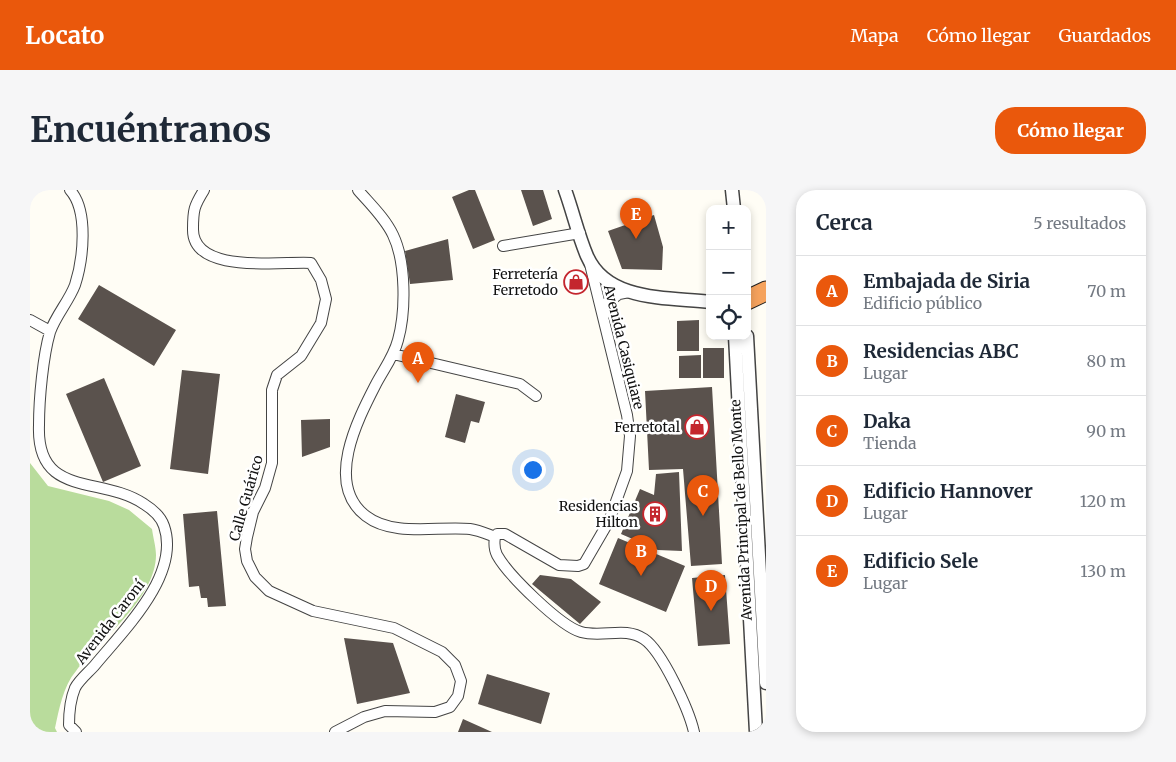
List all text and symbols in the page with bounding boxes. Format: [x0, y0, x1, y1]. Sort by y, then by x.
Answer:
text: Locato [25, 20, 104, 51]
text: Mapa [850, 24, 899, 47]
text: Cómo llegar [927, 24, 1030, 47]
text: Guardados [1058, 24, 1151, 47]
button: Cómo llegar [995, 107, 1146, 154]
text: Encuéntranos [30, 108, 271, 152]
pin: E [620, 198, 652, 239]
map controls [706, 205, 751, 340]
button: + [706, 205, 751, 250]
text: Cerca [816, 209, 873, 236]
text: 5 resultados [1033, 213, 1126, 233]
button: − [706, 250, 751, 295]
place label: Ferretería Ferretodo [492, 265, 558, 299]
shop icon: Ferretería Ferretodo [563, 269, 589, 295]
text: Embajada de Siria [863, 269, 1030, 293]
text: A [826, 281, 838, 301]
text: 70 m [1087, 281, 1126, 301]
street label: Avenida Casiquiare [600, 282, 648, 411]
text: Edificio público [863, 293, 982, 313]
button: locate [706, 295, 751, 340]
text: Residencias ABC [863, 339, 1019, 363]
pin: A [402, 342, 434, 383]
text: B [826, 351, 838, 371]
text: 80 m [1087, 351, 1126, 371]
text: Lugar [863, 363, 908, 383]
street label: Avenida Principal de Bello Monte [726, 399, 756, 622]
text: Daka [863, 409, 911, 433]
shop icon: Ferretotal [684, 414, 710, 440]
place label: Ferretotal [614, 418, 681, 436]
text: C [827, 421, 837, 441]
text: 90 m [1086, 421, 1126, 441]
text: Tienda [863, 433, 917, 453]
street label: Calle Guárico [225, 453, 267, 543]
your location [520, 457, 546, 483]
pin: C [687, 475, 719, 516]
text: Edificio Hannover [863, 479, 1033, 503]
text: D [826, 491, 838, 511]
text: 120 m [1080, 491, 1126, 511]
place label: Residencias Hilton [559, 497, 638, 531]
building icon: Residencias Hilton [642, 501, 668, 527]
text: Lugar [863, 503, 908, 523]
pin: B [625, 535, 657, 576]
text: Edificio Sele [863, 549, 978, 573]
text: E [827, 561, 837, 581]
text: 130 m [1080, 561, 1126, 581]
pin: D [695, 570, 727, 611]
text: Lugar [863, 573, 908, 593]
street label: Avenida Caroní [71, 576, 149, 668]

